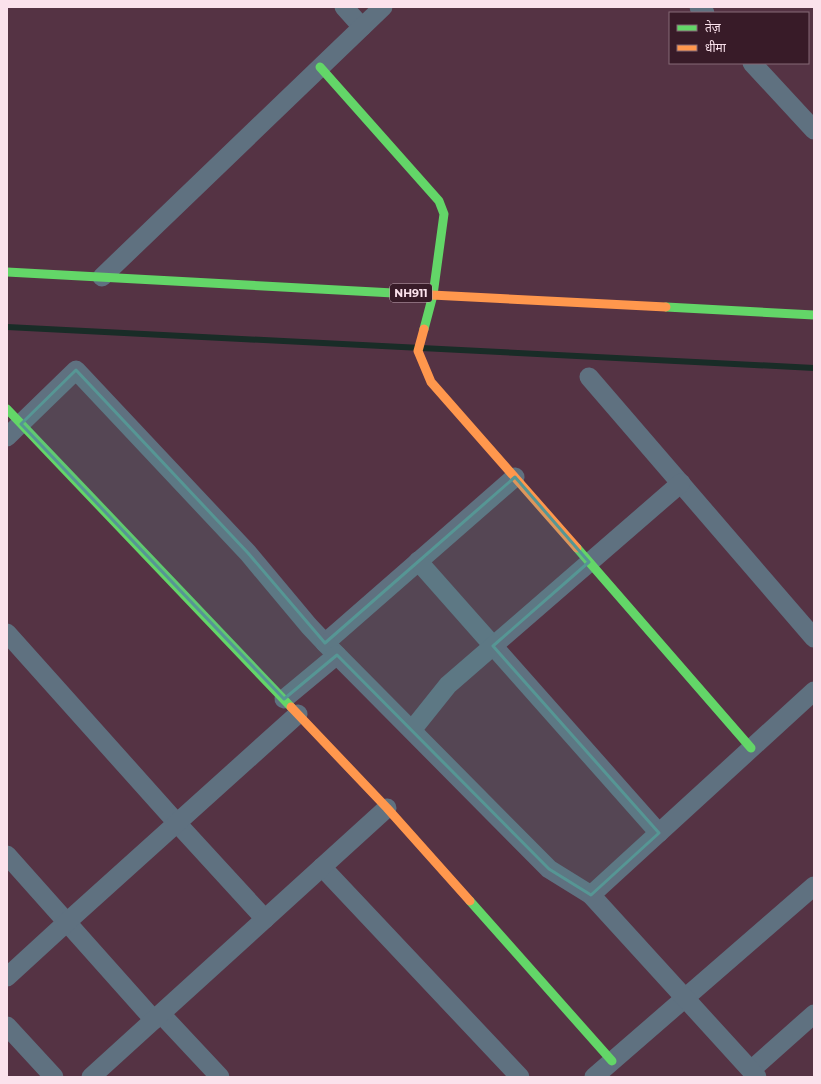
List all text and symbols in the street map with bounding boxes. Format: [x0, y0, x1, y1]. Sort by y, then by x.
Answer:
legend [669, 12, 809, 64]
text: तेज़ [705, 20, 722, 35]
text: धीमा [705, 40, 727, 55]
road number: NH911 [390, 284, 432, 302]

